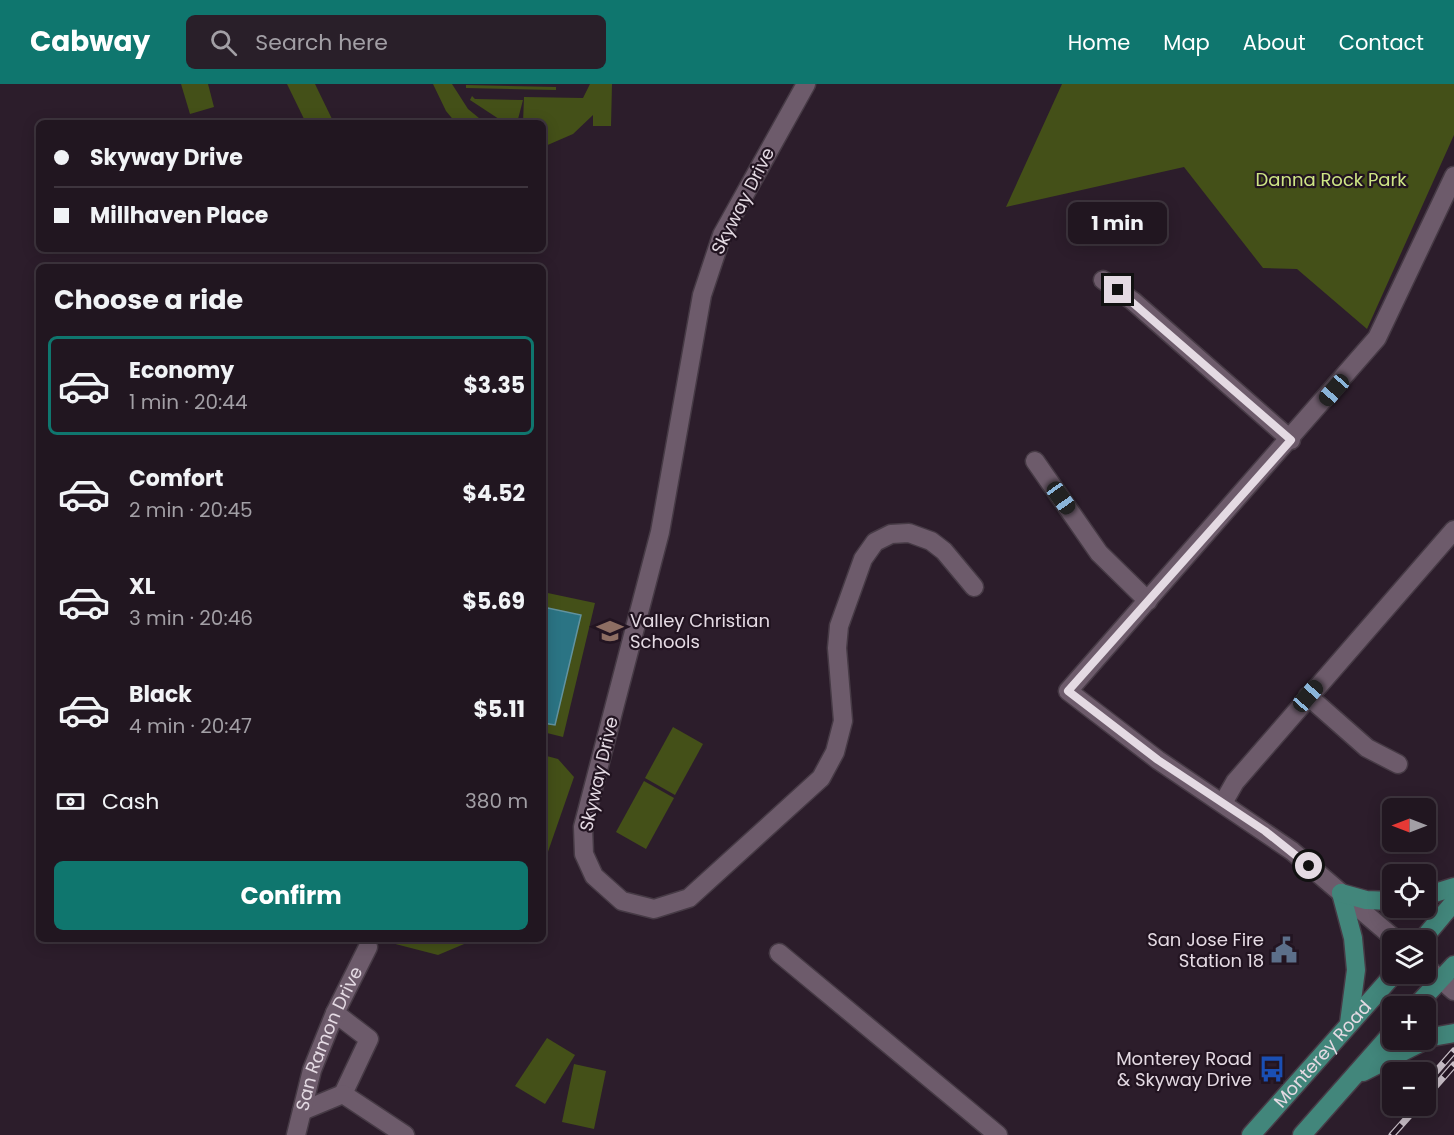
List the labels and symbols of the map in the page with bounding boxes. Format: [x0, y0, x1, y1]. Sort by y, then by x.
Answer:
street label: Skyway Drive [705, 143, 780, 259]
park label: Danna Rock Park [1256, 167, 1407, 192]
callout: 1 min [1068, 203, 1168, 245]
route end [1104, 276, 1131, 303]
car [1315, 371, 1353, 409]
car [1043, 478, 1079, 518]
place label: Valley Christian Schools [630, 608, 770, 654]
school or university icon: Valley Christian Schools [595, 616, 625, 646]
car [1289, 677, 1327, 715]
street label: Skyway Drive [573, 714, 624, 834]
north arrow [1382, 798, 1436, 852]
route start [1295, 852, 1322, 879]
place label: San Jose Fire Station 18 [1147, 927, 1264, 973]
public building icon: San Jose Fire Station 18 [1269, 935, 1299, 965]
street label: San Ramon Drive [289, 962, 368, 1114]
street label: Monterey Road [1268, 995, 1377, 1113]
place label: Monterey Road & Skyway Drive [1116, 1046, 1252, 1092]
bus stop icon: Monterey Road & Skyway Drive [1257, 1054, 1287, 1084]

